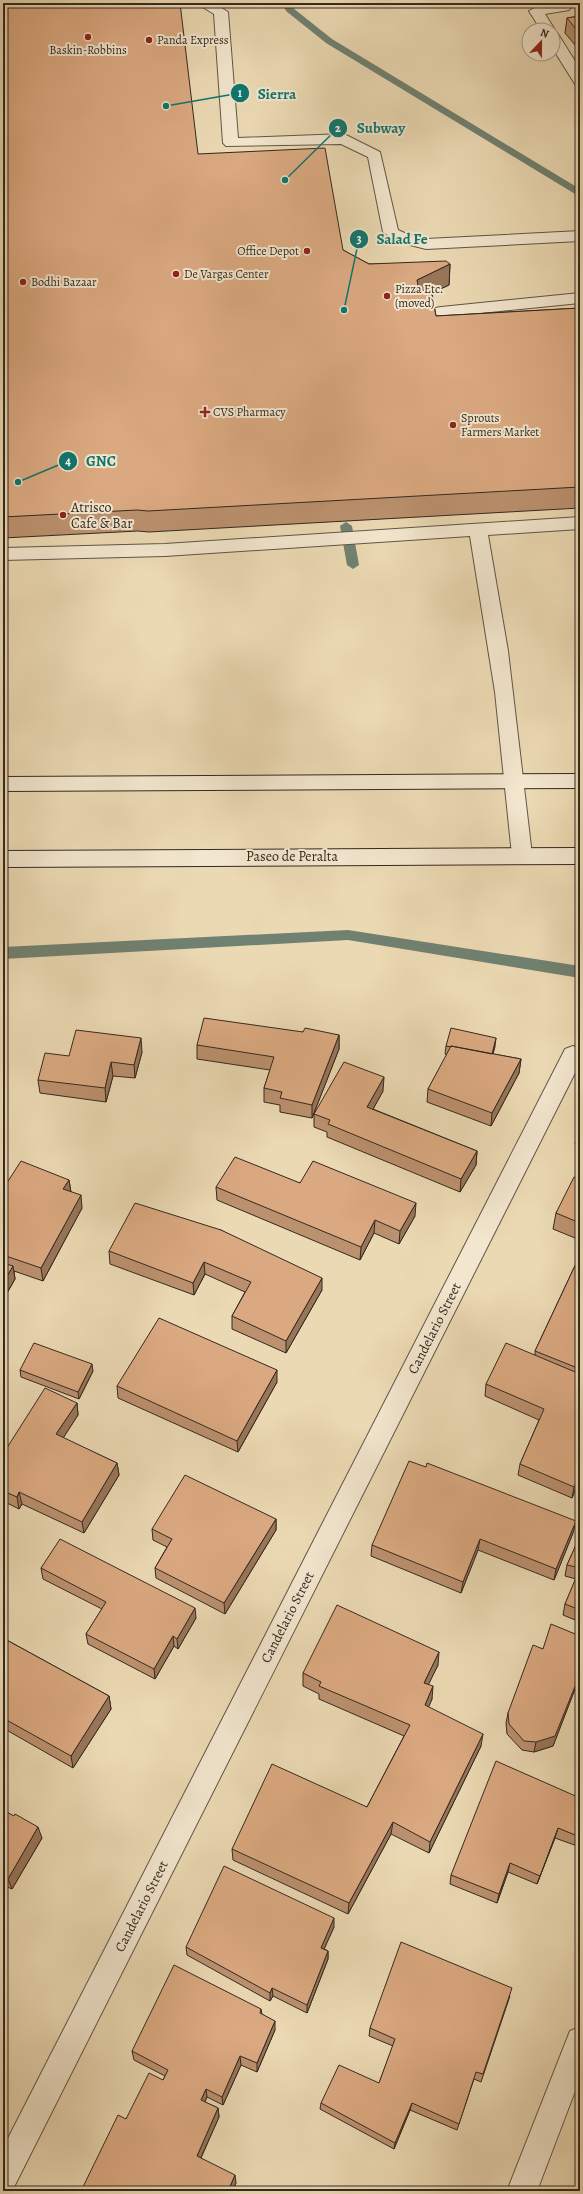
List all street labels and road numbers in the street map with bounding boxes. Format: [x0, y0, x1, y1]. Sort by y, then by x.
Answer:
street label: Paseo de Peralta [246, 847, 338, 866]
street label: Candelario Street [403, 1279, 466, 1377]
street label: Candelario Street [256, 1568, 319, 1666]
street label: Candelario Street [110, 1857, 173, 1955]

